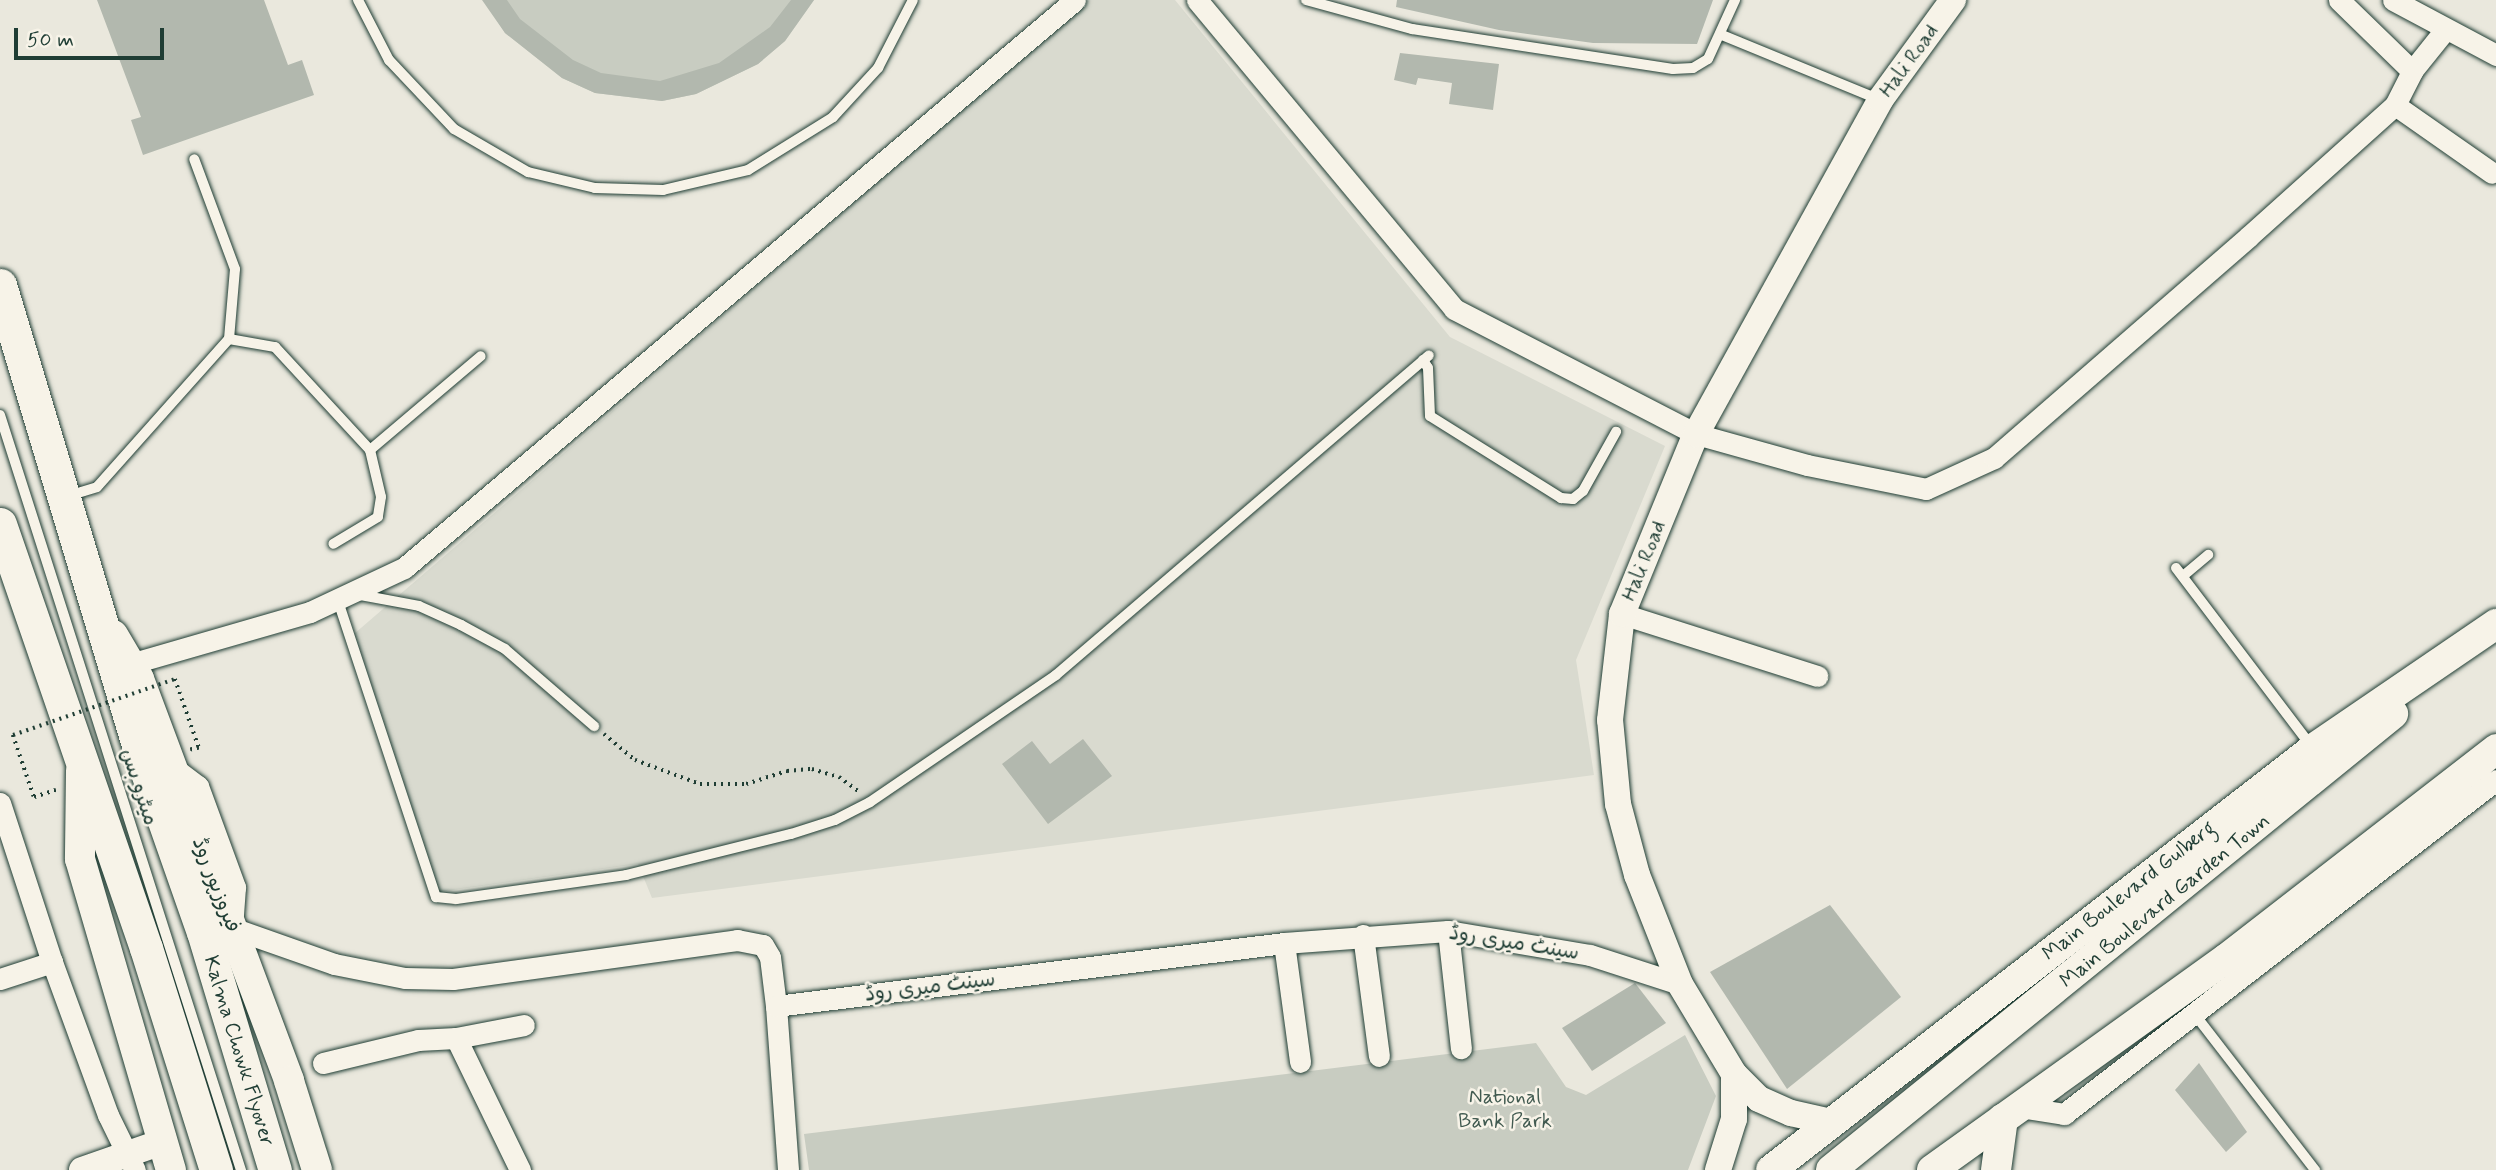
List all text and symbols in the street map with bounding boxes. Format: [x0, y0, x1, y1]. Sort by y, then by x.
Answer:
scale bar [18, 14, 168, 58]
street label: Hali Road [1874, 19, 1944, 103]
text: 50 m [27, 26, 74, 54]
street label: Hali Road [1616, 517, 1672, 605]
street label: میٹرو بس [115, 745, 163, 829]
street label: Main Boulevard Garden Town [2057, 810, 2273, 992]
street label: Main Boulevard Gulberg [2039, 817, 2219, 965]
street label: فیروزپور روڈ [186, 834, 246, 936]
street label: سینٹ میری روڈ [1447, 920, 1581, 966]
street label: Kalma Chowk Flyover [198, 953, 280, 1149]
street label: سینٹ میری روڈ [863, 967, 997, 1007]
park label: National Bank Park [1458, 1084, 1552, 1134]

